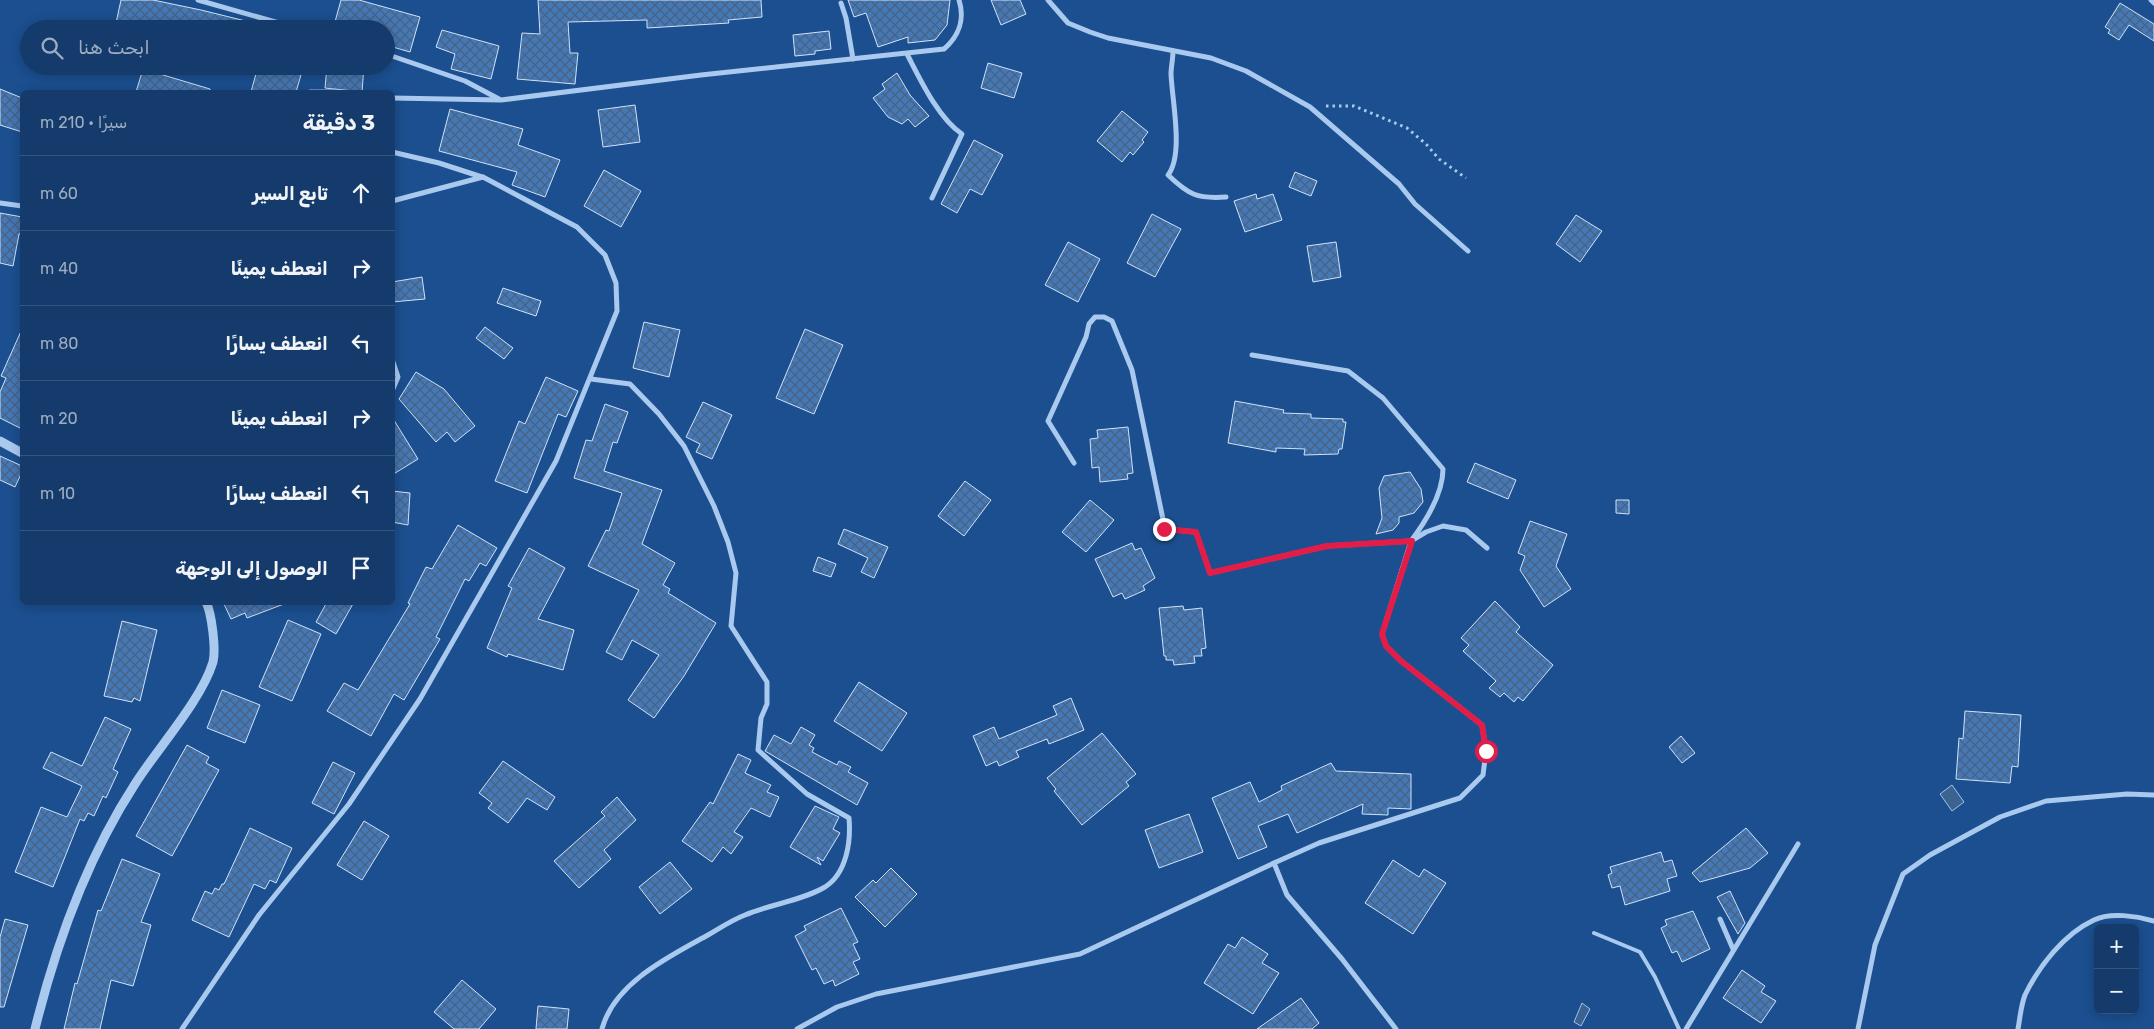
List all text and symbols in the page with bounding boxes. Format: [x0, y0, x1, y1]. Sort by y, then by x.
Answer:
search box [20, 20, 395, 75]
icon: search [38, 34, 66, 62]
text: ابحث هنا [78, 36, 150, 59]
text: 3 دقيقة [303, 110, 375, 135]
text: سيرًا · 210 m [40, 113, 127, 132]
icon: ahead [347, 179, 375, 207]
text: تابع السير [252, 182, 328, 205]
text: 60 m [40, 184, 78, 203]
icon: right [347, 254, 375, 282]
text: انعطف يمينًا [231, 257, 328, 280]
text: 40 m [40, 259, 78, 278]
icon: left [347, 329, 375, 357]
text: انعطف يسارًا [225, 332, 328, 355]
text: 80 m [40, 334, 79, 353]
icon: right [347, 404, 375, 432]
text: انعطف يمينًا [231, 407, 328, 430]
text: 20 m [40, 409, 78, 428]
icon: left [347, 479, 375, 507]
text: انعطف يسارًا [225, 482, 328, 505]
text: 10 m [40, 484, 75, 503]
route end [1153, 518, 1176, 541]
icon: arrive [347, 554, 375, 582]
text: الوصول إلى الوجهة [175, 557, 328, 580]
route start [1475, 740, 1498, 763]
map controls [2094, 924, 2139, 1014]
button: + [2094, 924, 2139, 969]
button: − [2094, 969, 2139, 1014]

